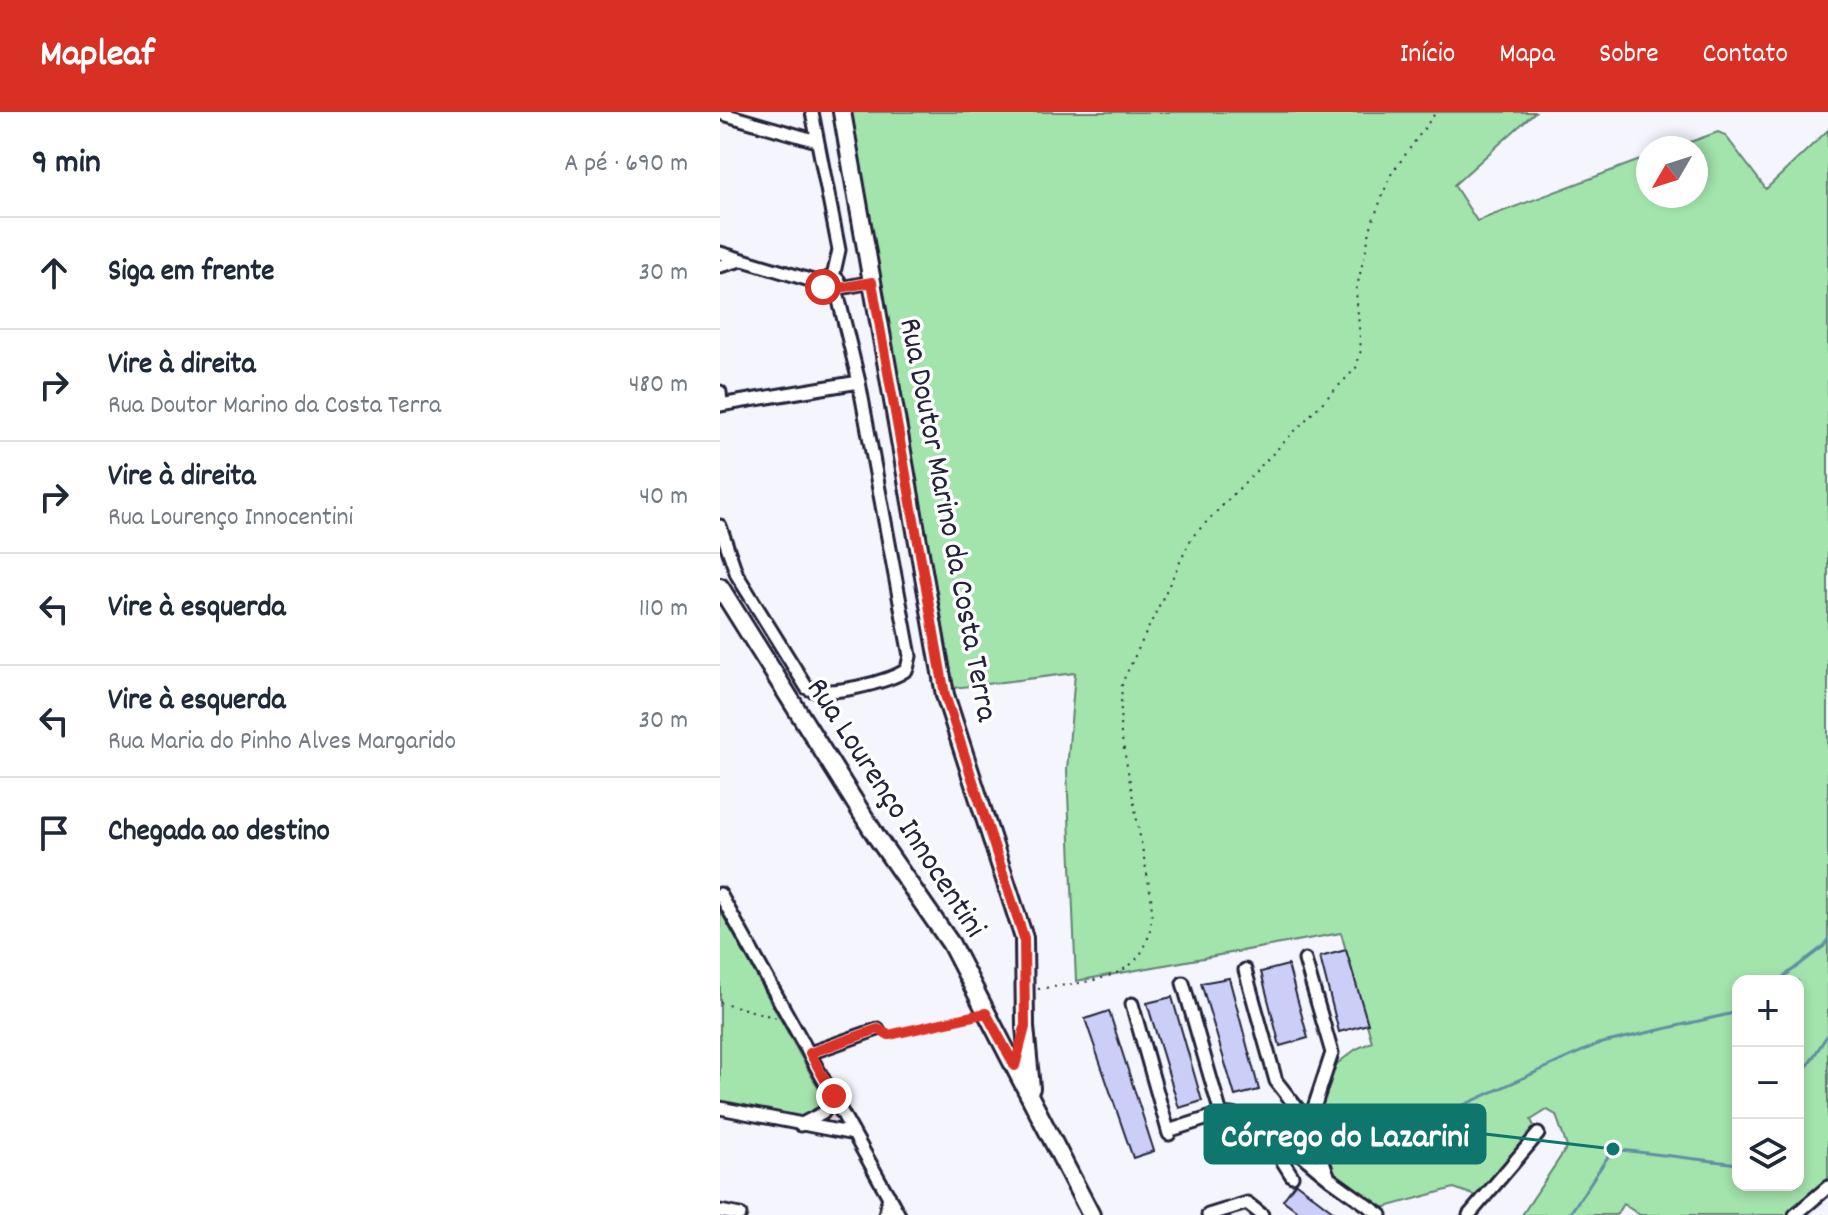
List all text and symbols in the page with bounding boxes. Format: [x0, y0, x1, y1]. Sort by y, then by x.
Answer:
text: Mapleaf [40, 29, 155, 84]
text: Início [1400, 36, 1455, 76]
text: Mapa [1499, 36, 1555, 76]
text: Sobre [1599, 36, 1659, 76]
text: Contato [1703, 36, 1788, 76]
north arrow [1636, 136, 1708, 208]
text: 9 min [32, 140, 101, 189]
text: A pé · 690 m [564, 146, 688, 183]
icon: ahead [32, 251, 76, 295]
text: Siga em frente [108, 252, 275, 295]
text: 30 m [638, 255, 688, 292]
route start [805, 269, 841, 305]
street label: Rua Doutor Marino da Costa Terra [884, 314, 1008, 727]
text: Vire à direita [108, 345, 255, 388]
icon: right [32, 363, 76, 407]
text: 480 m [629, 367, 688, 404]
text: Rua Doutor Marino da Costa Terra [108, 388, 441, 425]
text: Vire à direita [108, 457, 255, 500]
icon: right [32, 475, 76, 519]
text: 40 m [639, 479, 688, 516]
text: Rua Lourenço Innocentini [108, 500, 353, 537]
icon: left [32, 587, 76, 631]
text: Vire à esquerda [108, 588, 286, 631]
text: 110 m [639, 591, 688, 628]
street label: Rua Lourenço Innocentini [793, 670, 996, 948]
text: Vire à esquerda [108, 681, 286, 724]
icon: left [32, 699, 76, 743]
text: 30 m [638, 703, 688, 740]
text: Rua Maria do Pinho Alves Margarido [108, 724, 456, 761]
icon: arrive [32, 811, 76, 855]
text: Chegada ao destino [108, 812, 330, 855]
map controls [1732, 975, 1804, 1191]
button: + [1732, 975, 1804, 1047]
button: − [1732, 1047, 1804, 1119]
route end [816, 1078, 852, 1114]
callout: Córrego do Lazarini [1205, 1105, 1485, 1163]
text: Córrego do Lazarini [1221, 1115, 1470, 1164]
button: layers [1732, 1119, 1804, 1191]

